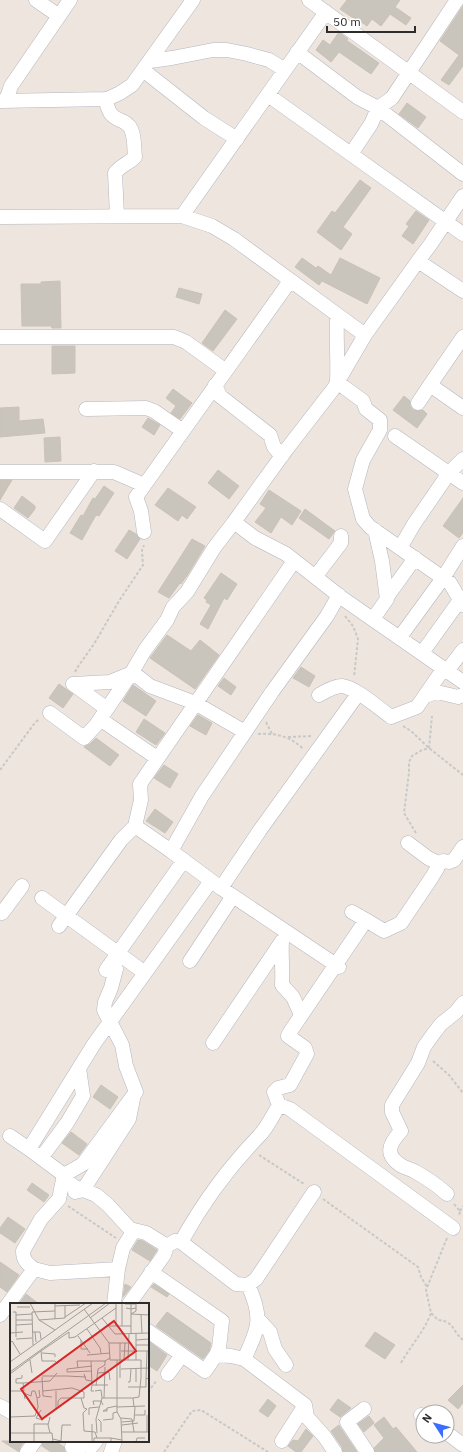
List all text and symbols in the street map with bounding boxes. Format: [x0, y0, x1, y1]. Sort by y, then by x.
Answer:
scale bar [327, 8, 415, 34]
text: 50 m [333, 14, 361, 29]
inset map [10, 1303, 149, 1442]
north arrow [415, 1404, 455, 1444]
text: N [419, 1411, 435, 1425]

